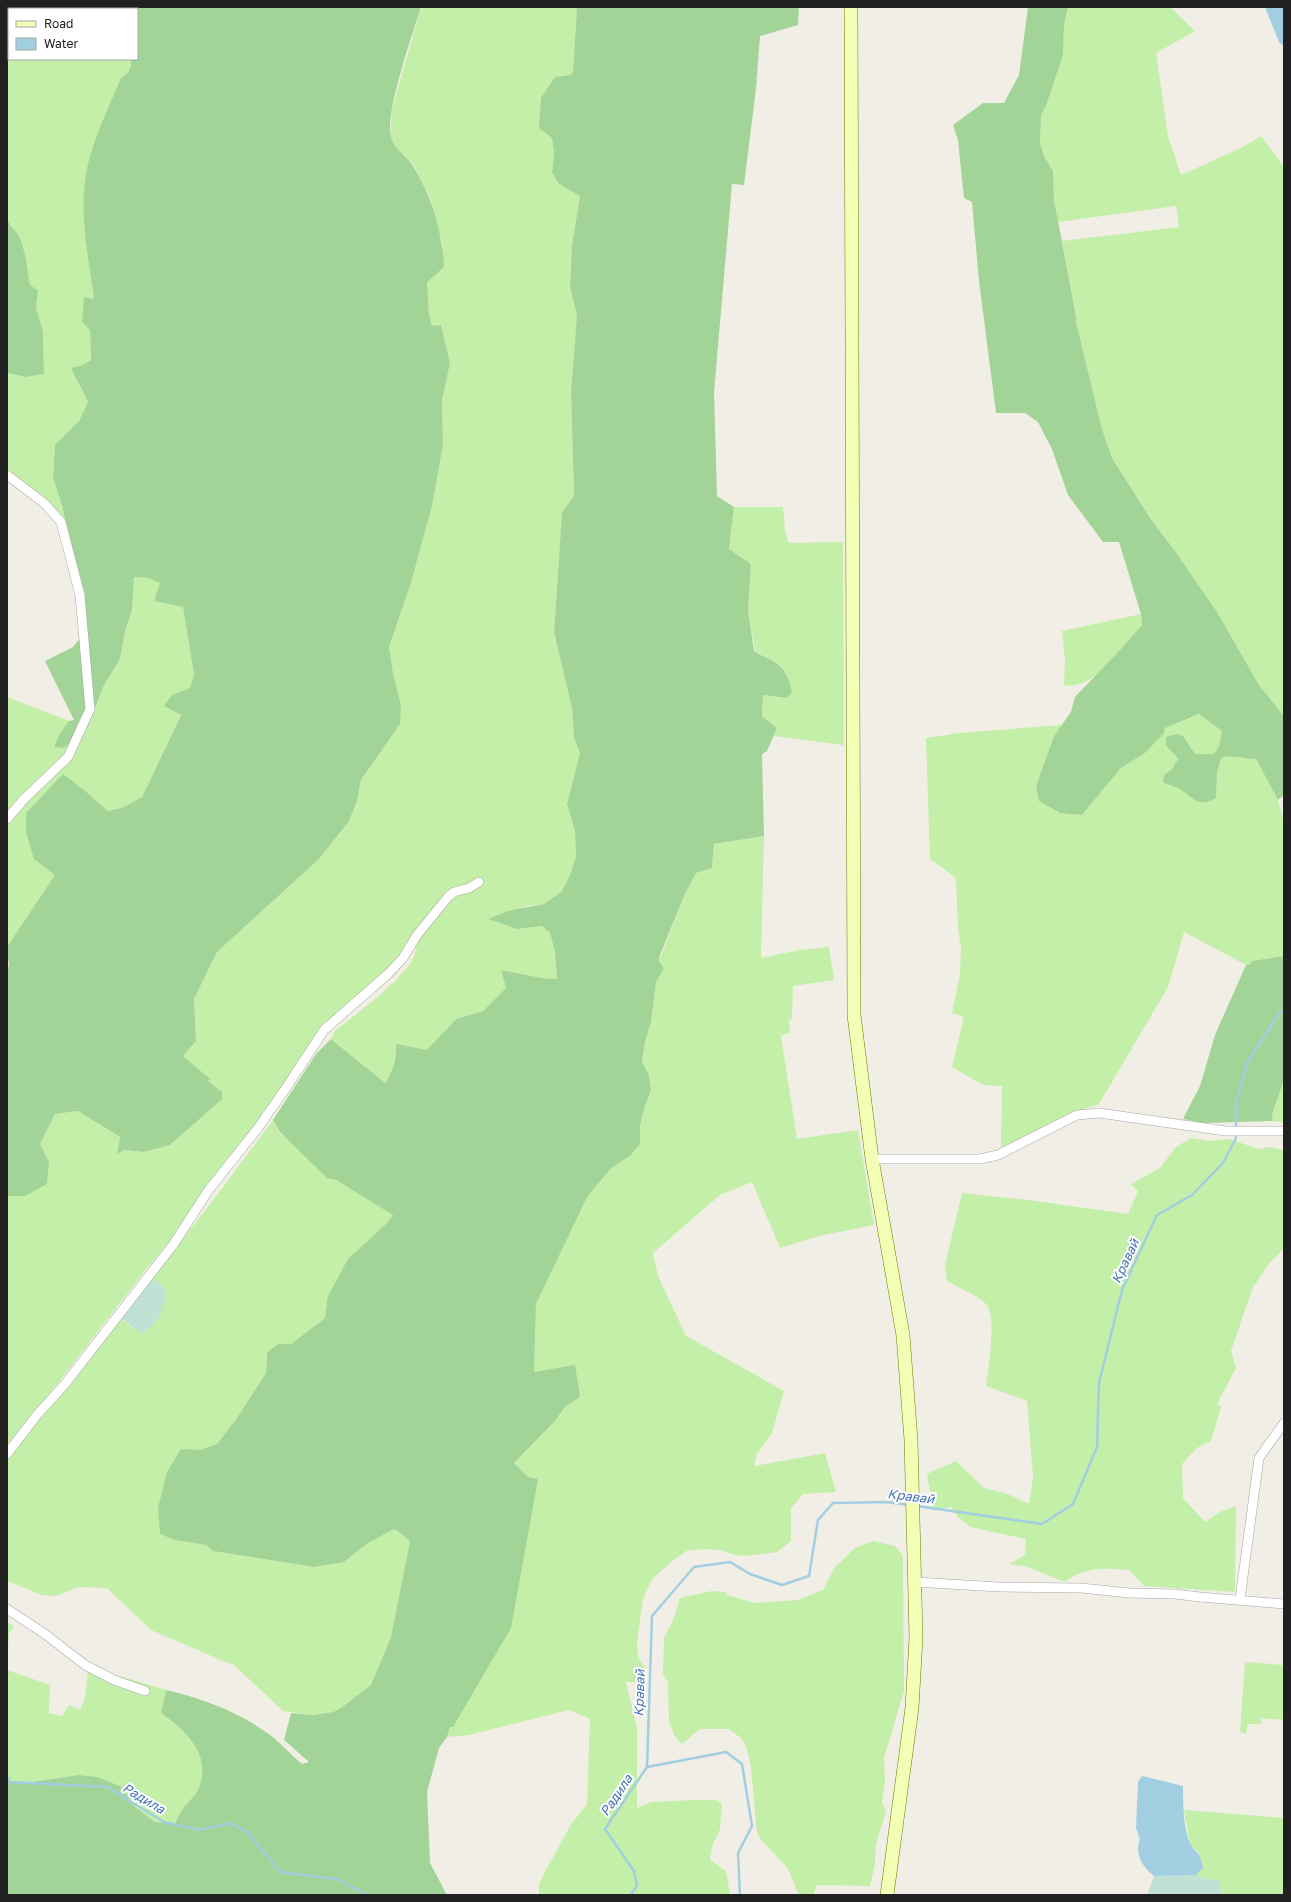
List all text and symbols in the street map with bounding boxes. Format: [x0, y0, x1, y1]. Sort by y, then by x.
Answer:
legend [8, 8, 138, 60]
text: Road [44, 16, 73, 31]
text: Water [44, 36, 78, 51]
water label: Кравай [1108, 1235, 1143, 1286]
water label: Кравай [887, 1485, 936, 1507]
water label: Кравай [630, 1668, 648, 1717]
water label: Радила [596, 1771, 636, 1819]
water label: Радила [120, 1779, 169, 1817]

